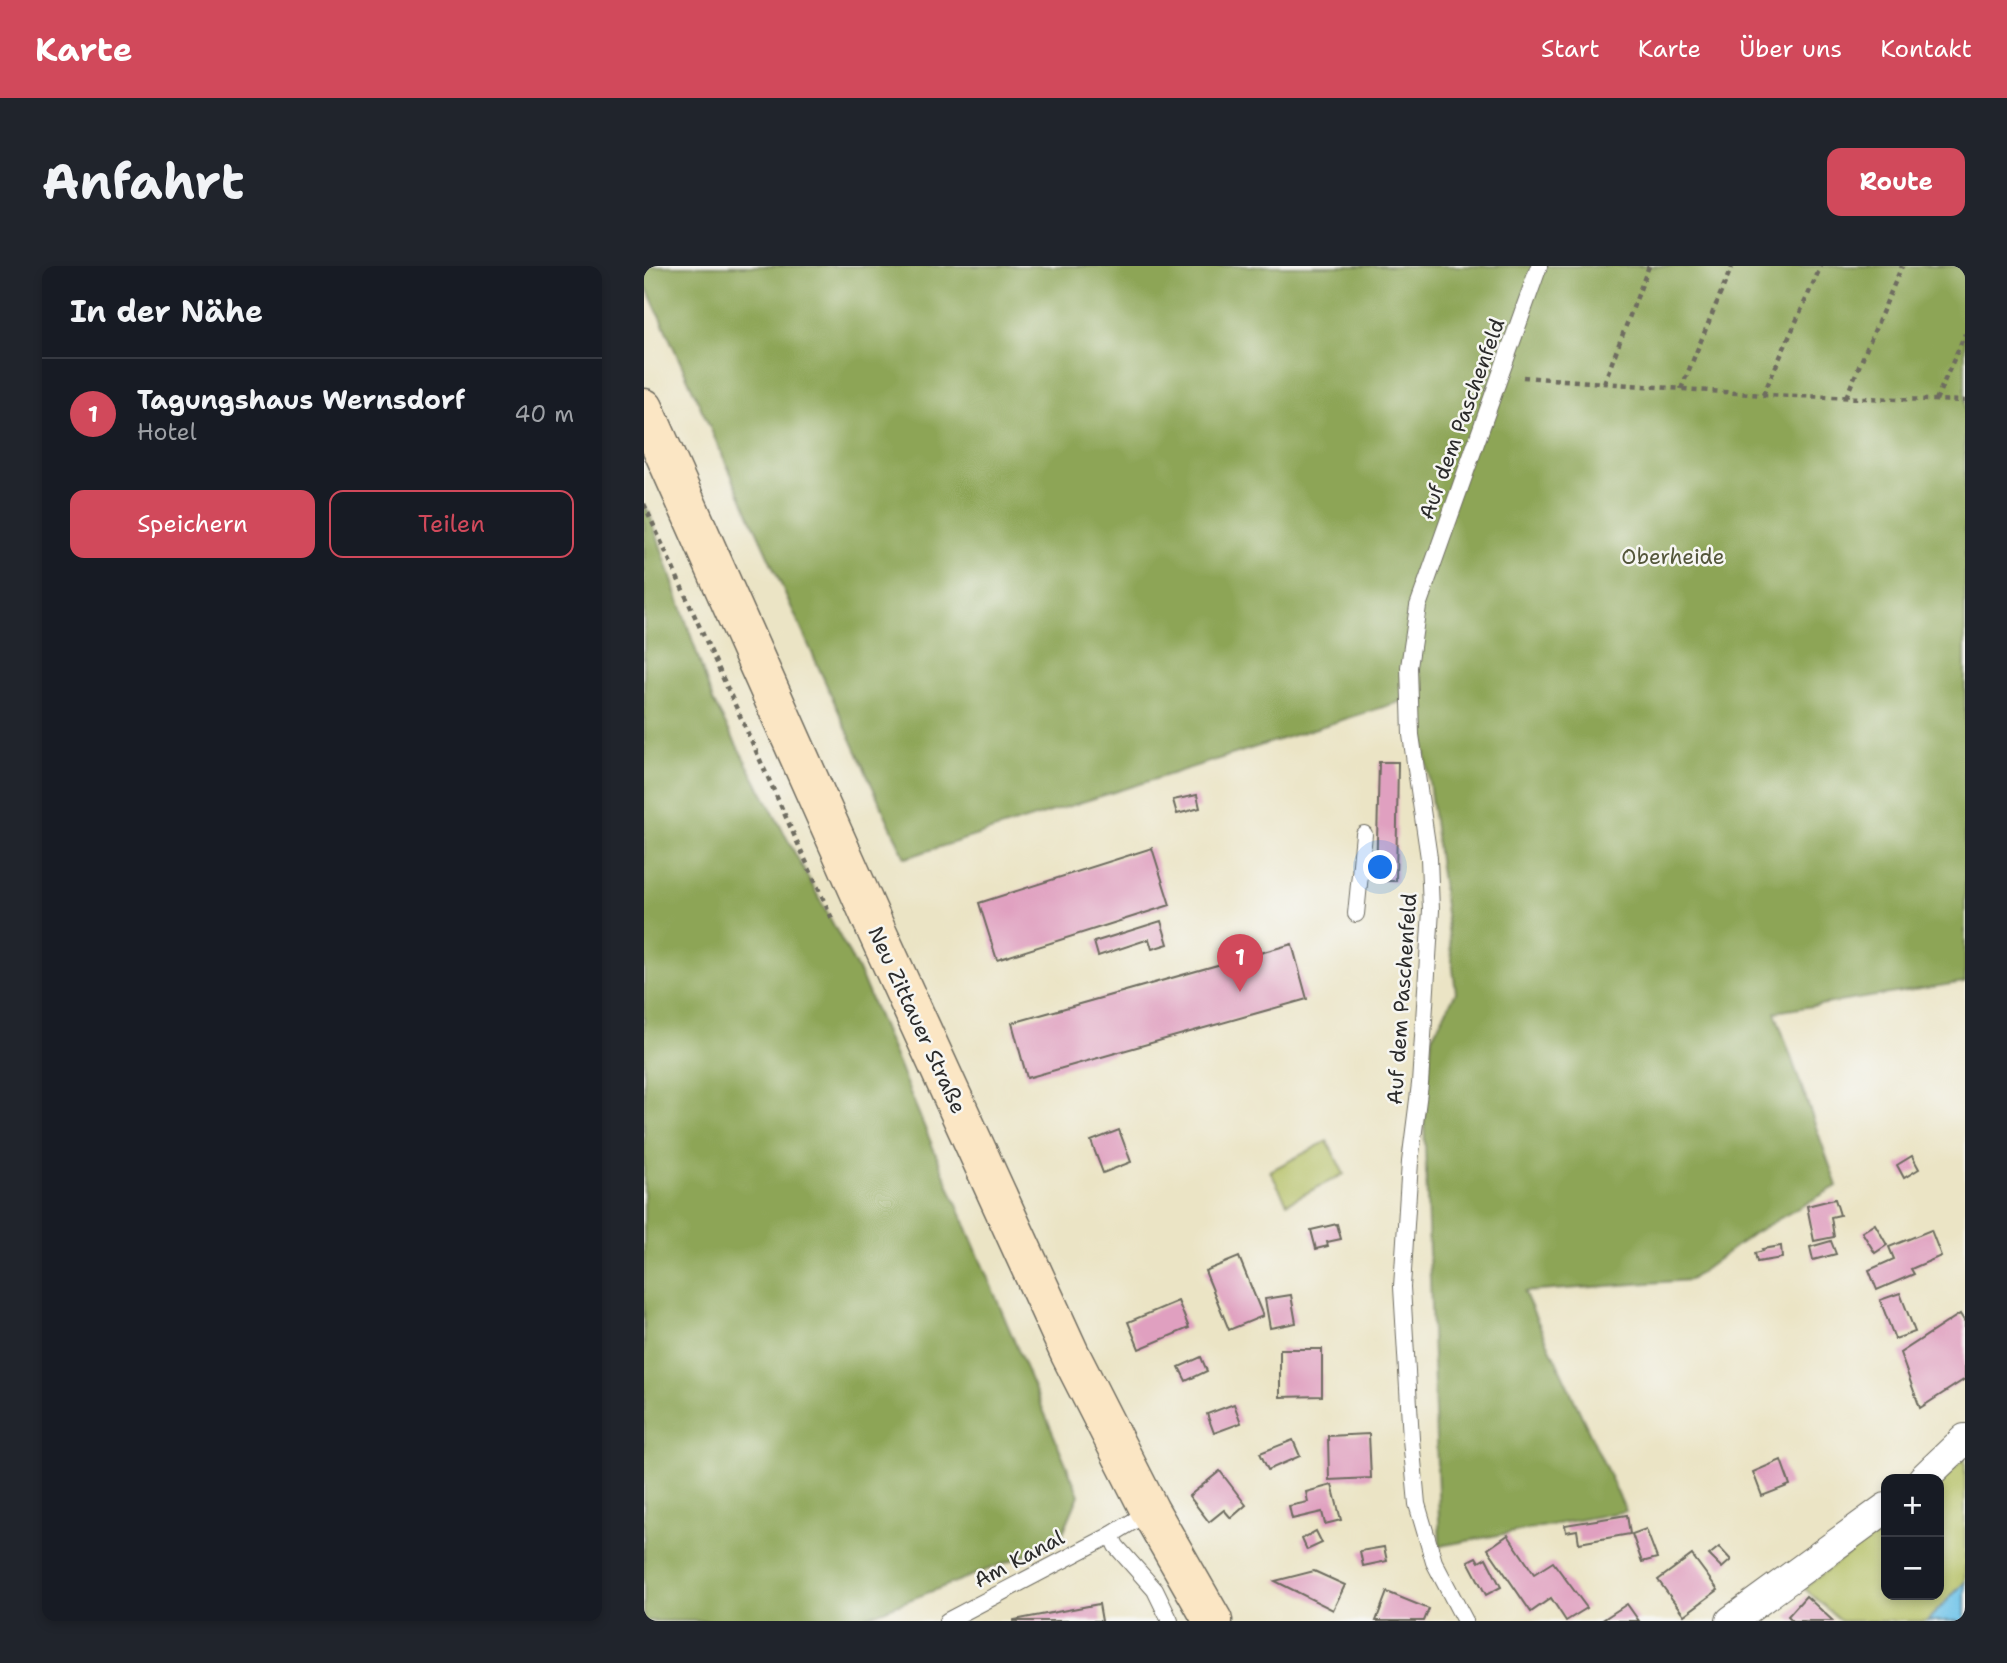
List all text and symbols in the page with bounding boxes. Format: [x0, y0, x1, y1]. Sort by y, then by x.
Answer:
text: Karte [35, 27, 132, 72]
text: Start [1541, 33, 1600, 65]
text: Karte [1638, 33, 1701, 65]
text: Über uns [1739, 33, 1842, 65]
text: Kontakt [1880, 33, 1972, 65]
button: Route [1827, 148, 1965, 216]
text: Anfahrt [42, 149, 244, 215]
text: In der Nähe [70, 291, 263, 332]
street label: Auf dem Paschenfeld [1413, 315, 1511, 523]
text: Tagungshaus Wernsdorf [137, 382, 465, 417]
text: 1 [88, 399, 98, 429]
text: 40 m [514, 399, 574, 429]
text: Hotel [137, 417, 197, 447]
button: Speichern [70, 490, 315, 558]
button: Teilen [329, 490, 574, 558]
park label: Oberheide [1621, 543, 1725, 571]
your location [1363, 850, 1397, 884]
street label: Auf dem Paschenfeld [1381, 892, 1423, 1106]
street label: Neu Zittauer Straße [861, 922, 973, 1118]
pin: 1 [1217, 934, 1263, 992]
map controls [1881, 1474, 1944, 1600]
button: + [1881, 1474, 1944, 1537]
street label: Am Kanal [969, 1523, 1070, 1595]
button: − [1881, 1537, 1944, 1600]

